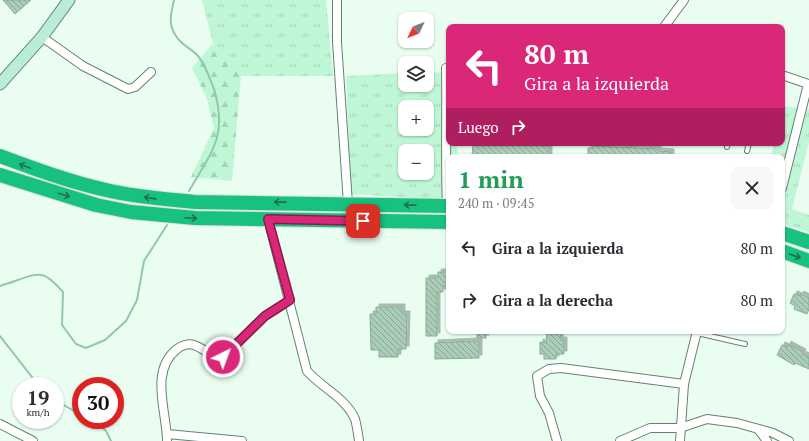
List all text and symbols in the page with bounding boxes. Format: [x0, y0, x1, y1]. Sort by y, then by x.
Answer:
north arrow [398, 12, 434, 48]
map controls [398, 12, 434, 180]
text: 80 m [524, 35, 589, 72]
icon: left [458, 40, 510, 92]
button: layers [398, 56, 434, 92]
text: Gira a la izquierda [524, 71, 669, 95]
button: + [398, 100, 434, 136]
icon: right [507, 116, 529, 138]
text: Luego [458, 117, 499, 137]
button: − [398, 144, 434, 180]
one-way arrow [19, 161, 31, 169]
text: 1 min [458, 163, 524, 195]
button: close [731, 167, 773, 209]
one-way arrow [57, 192, 70, 199]
one-way arrow [144, 194, 157, 201]
text: 240 m · 09:45 [458, 194, 535, 212]
one-way arrow [274, 198, 287, 206]
one-way arrow [404, 201, 417, 209]
pin [346, 204, 380, 238]
icon: arrive [352, 210, 374, 232]
one-way arrow [184, 214, 197, 221]
icon: left [458, 237, 480, 259]
text: Gira a la izquierda [492, 238, 624, 258]
text: 80 m [740, 238, 773, 258]
one-way arrow [789, 253, 802, 260]
icon: right [458, 289, 480, 311]
text: Gira a la derecha [492, 290, 613, 310]
text: 80 m [740, 290, 773, 310]
position arrow [202, 336, 244, 378]
speed limit sign: 30 [72, 377, 124, 429]
text: 19 [27, 384, 49, 411]
text: km/h [26, 406, 50, 419]

